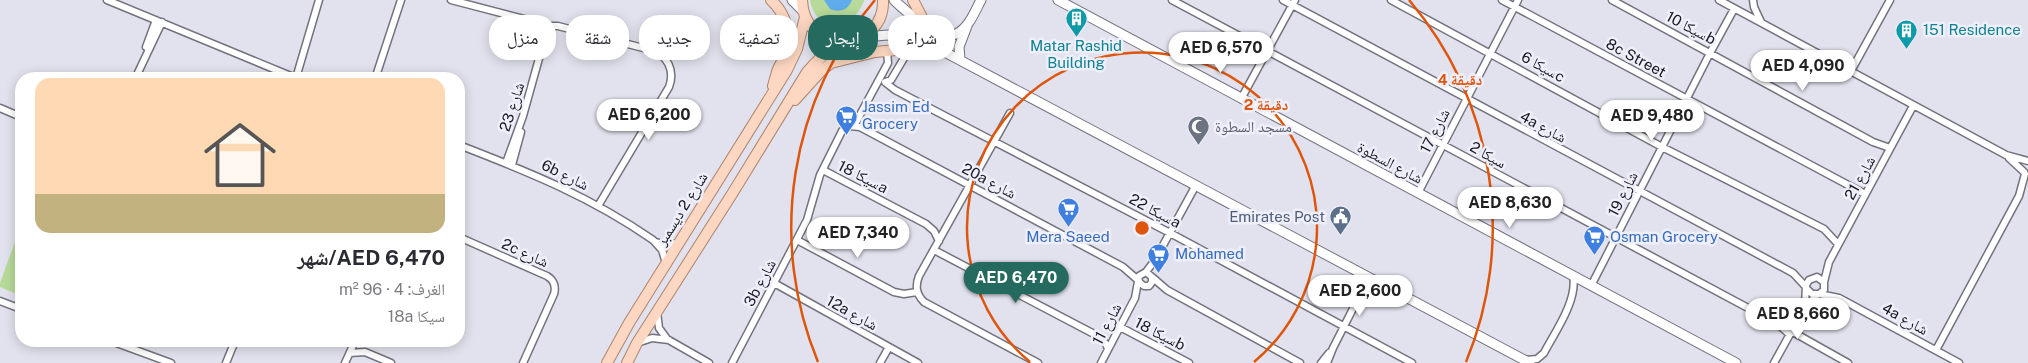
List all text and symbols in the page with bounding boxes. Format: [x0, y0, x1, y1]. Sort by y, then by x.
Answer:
building icon: Matar Rashid Building [1064, 6, 1088, 37]
street label: سيكا 10b [1663, 7, 1719, 48]
chip: منزل [489, 15, 556, 60]
chip: شقة [566, 15, 629, 60]
chip: جديد [639, 15, 710, 60]
chip: تصفية [720, 15, 798, 60]
chip: إيجار [808, 15, 878, 60]
chip: شراء [888, 15, 955, 60]
building icon: 151 Residence [1895, 18, 1919, 49]
place label: 151 Residence [1923, 21, 2021, 38]
pin: AED 6,570 [1164, 32, 1278, 74]
street label: 8c Street [1603, 35, 1669, 80]
place label: Matar Rashid Building [1030, 37, 1122, 71]
text: AED 6,570 [1180, 38, 1262, 57]
street label: سيكا 6c [1518, 48, 1568, 86]
pin: AED 4,090 [1746, 49, 1860, 92]
text: AED 4,090 [1762, 56, 1844, 75]
text: 4 دقيقة [1438, 71, 1482, 88]
street label: شارع 23 [496, 80, 529, 134]
text: 2 دقيقة [1244, 96, 1288, 113]
pin: AED 6,200 [592, 98, 706, 141]
place label: Jassim Ed Grocery [862, 98, 930, 132]
pin: AED 9,480 [1595, 100, 1709, 142]
supermarket icon: Jassim Ed Grocery [834, 104, 858, 135]
text: AED 6,200 [607, 105, 691, 124]
street label: شارع 17 [1416, 106, 1455, 157]
text: AED 9,480 [1610, 106, 1694, 125]
street label: 4a شارع [1516, 107, 1569, 148]
icon: home [195, 110, 285, 200]
mosque icon: مسجد السطوة [1187, 115, 1211, 146]
place label: مسجد السطوة [1215, 118, 1292, 136]
street label: شارع السطوة [1354, 138, 1426, 189]
street label: سيكا 2 [1467, 138, 1509, 172]
street label: شارع 21 [1841, 153, 1880, 203]
street label: 6b شارع [538, 156, 592, 195]
street label: سيكا 18a [835, 157, 891, 197]
street label: 20a شارع [958, 159, 1019, 204]
street label: شارع 2 ديسمبر [652, 169, 712, 250]
street label: شارع 19 [1604, 169, 1643, 220]
pin: AED 8,630 [1453, 186, 1567, 229]
street label: سيكا 22a [1126, 190, 1184, 231]
text: AED 8,630 [1468, 193, 1552, 212]
supermarket icon: Mera Saeed [1056, 196, 1080, 227]
public building icon: Emirates Post [1329, 205, 1353, 236]
place label: Emirates Post [1229, 208, 1325, 225]
pin: AED 7,340 [801, 216, 915, 259]
centre of rings [1133, 219, 1151, 237]
text: AED 7,340 [818, 223, 898, 242]
supermarket icon: Osman Grocery [1582, 225, 1606, 256]
place label: Mera Saeed [1026, 228, 1110, 245]
place label: Osman Grocery [1610, 228, 1718, 245]
street label: 2c شارع [498, 235, 551, 272]
supermarket icon: Mohamed [1147, 242, 1171, 273]
text: AED 6,470/شهر [297, 245, 445, 270]
place label: Mohamed [1175, 245, 1244, 262]
street label: 3b شارع [740, 256, 781, 310]
pin: AED 6,470 [959, 262, 1073, 304]
text: AED 6,470 [975, 268, 1057, 287]
pin: AED 2,600 [1303, 274, 1417, 317]
text: الغرف: 4 · 96 m² [339, 280, 445, 299]
text: AED 2,600 [1319, 281, 1401, 300]
street label: 12a شارع [823, 292, 881, 335]
pin: AED 8,660 [1741, 298, 1855, 340]
street label: 4a شارع [1878, 299, 1931, 340]
street label: شارع 11 [1089, 300, 1126, 348]
text: AED 8,660 [1756, 304, 1840, 323]
text: سيكا 18a [388, 307, 445, 326]
street label: سيكا 18b [1132, 314, 1188, 354]

